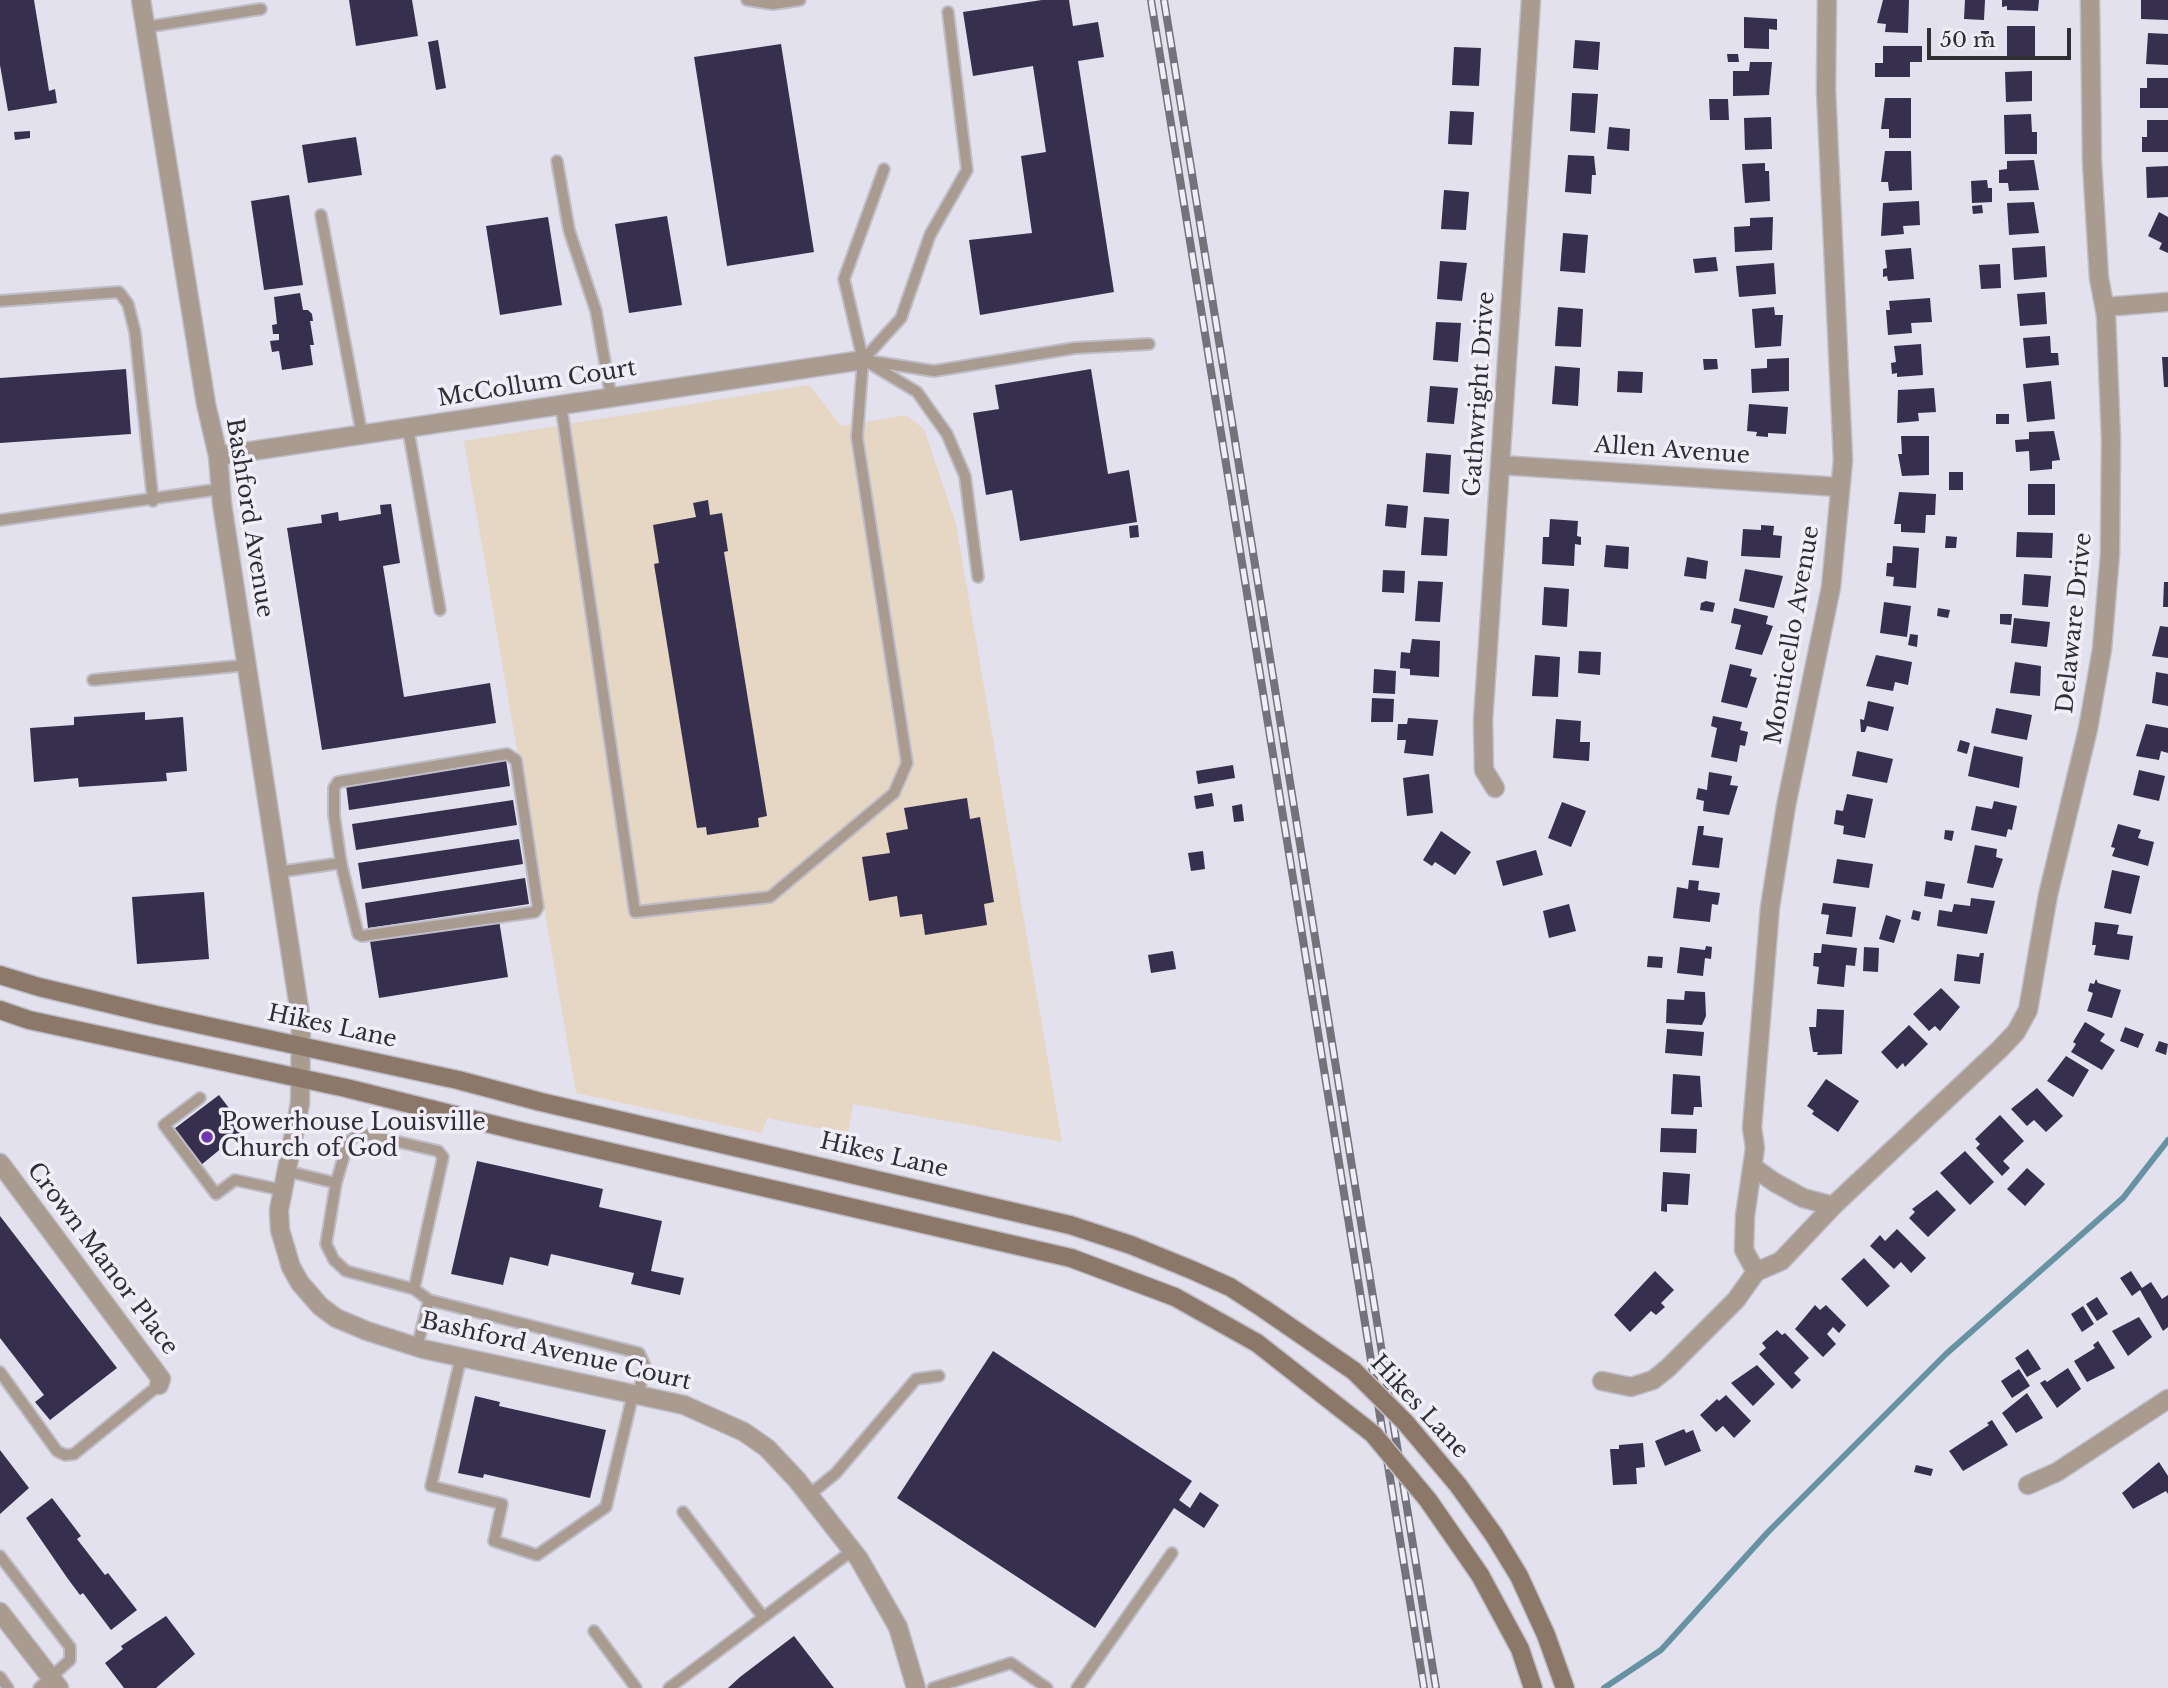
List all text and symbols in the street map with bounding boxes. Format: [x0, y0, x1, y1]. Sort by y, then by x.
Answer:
scale bar [1930, 14, 2074, 58]
text: 50 m [1940, 27, 1995, 53]
street label: Gathwright Drive [1459, 290, 1501, 498]
street label: McCollum Court [436, 355, 638, 413]
street label: Bashford Avenue [220, 416, 278, 620]
street label: Allen Avenue [1593, 432, 1751, 470]
street label: Monticello Avenue [1760, 524, 1826, 746]
street label: Delaware Drive [2052, 531, 2098, 715]
street label: Hikes Lane [265, 1000, 399, 1054]
place label: Powerhouse Louisville Church of God [221, 1110, 486, 1164]
street label: Hikes Lane [817, 1128, 951, 1184]
marker: Powerhouse Louisville Church of God [199, 1129, 215, 1145]
street label: Crown Manor Place [21, 1157, 183, 1361]
street label: Bashford Avenue Court [418, 1307, 694, 1397]
street label: Hikes Lane [1364, 1350, 1474, 1464]

